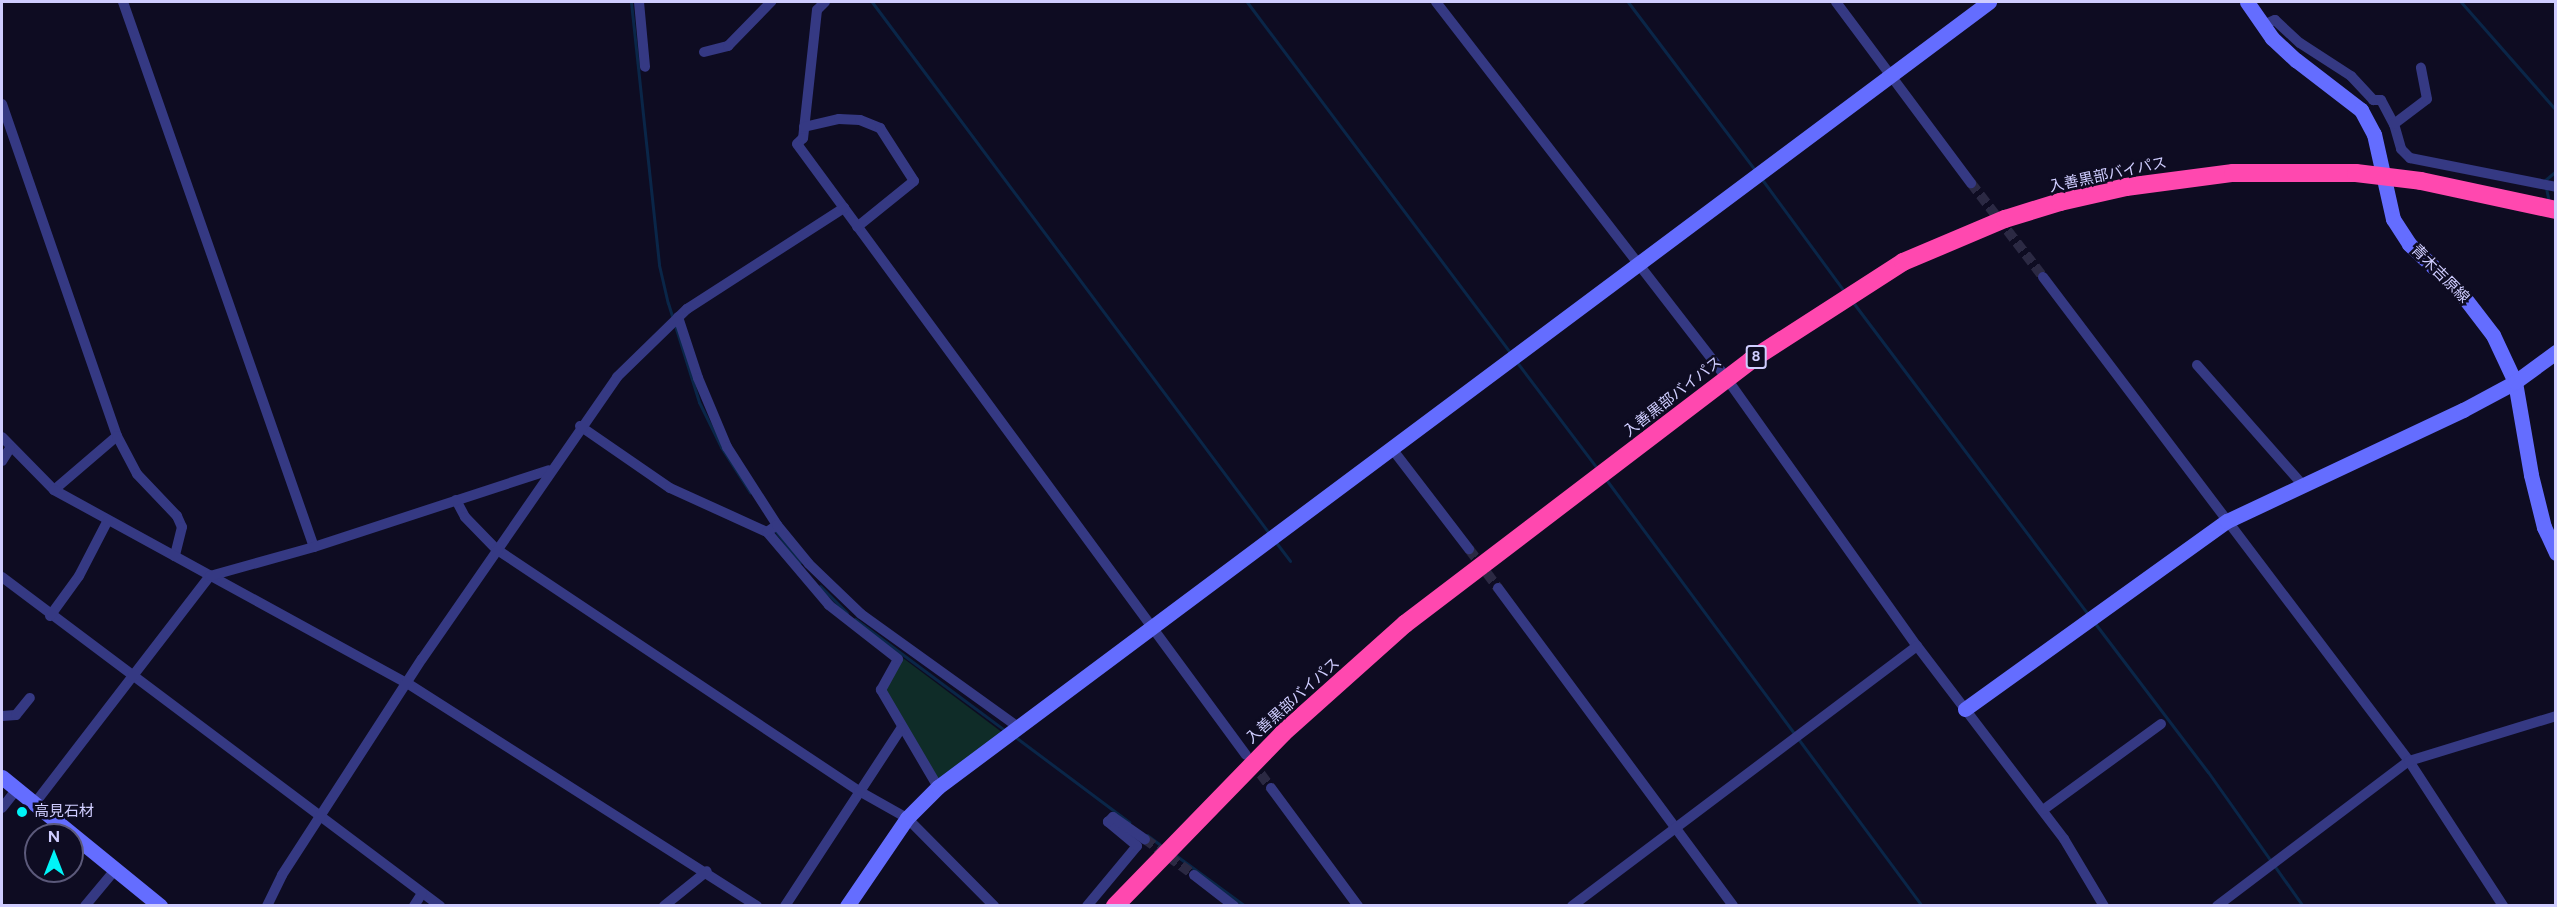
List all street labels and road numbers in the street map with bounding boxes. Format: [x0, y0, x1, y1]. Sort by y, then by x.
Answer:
street label: 入善黒部バイパス [2047, 154, 2169, 196]
street label: 青木吉原線 [2407, 241, 2473, 307]
road number: 8 [1746, 346, 1766, 368]
street label: 入善黒部バイパス [1620, 353, 1726, 441]
street label: 入善黒部バイパス [1242, 654, 1344, 748]

